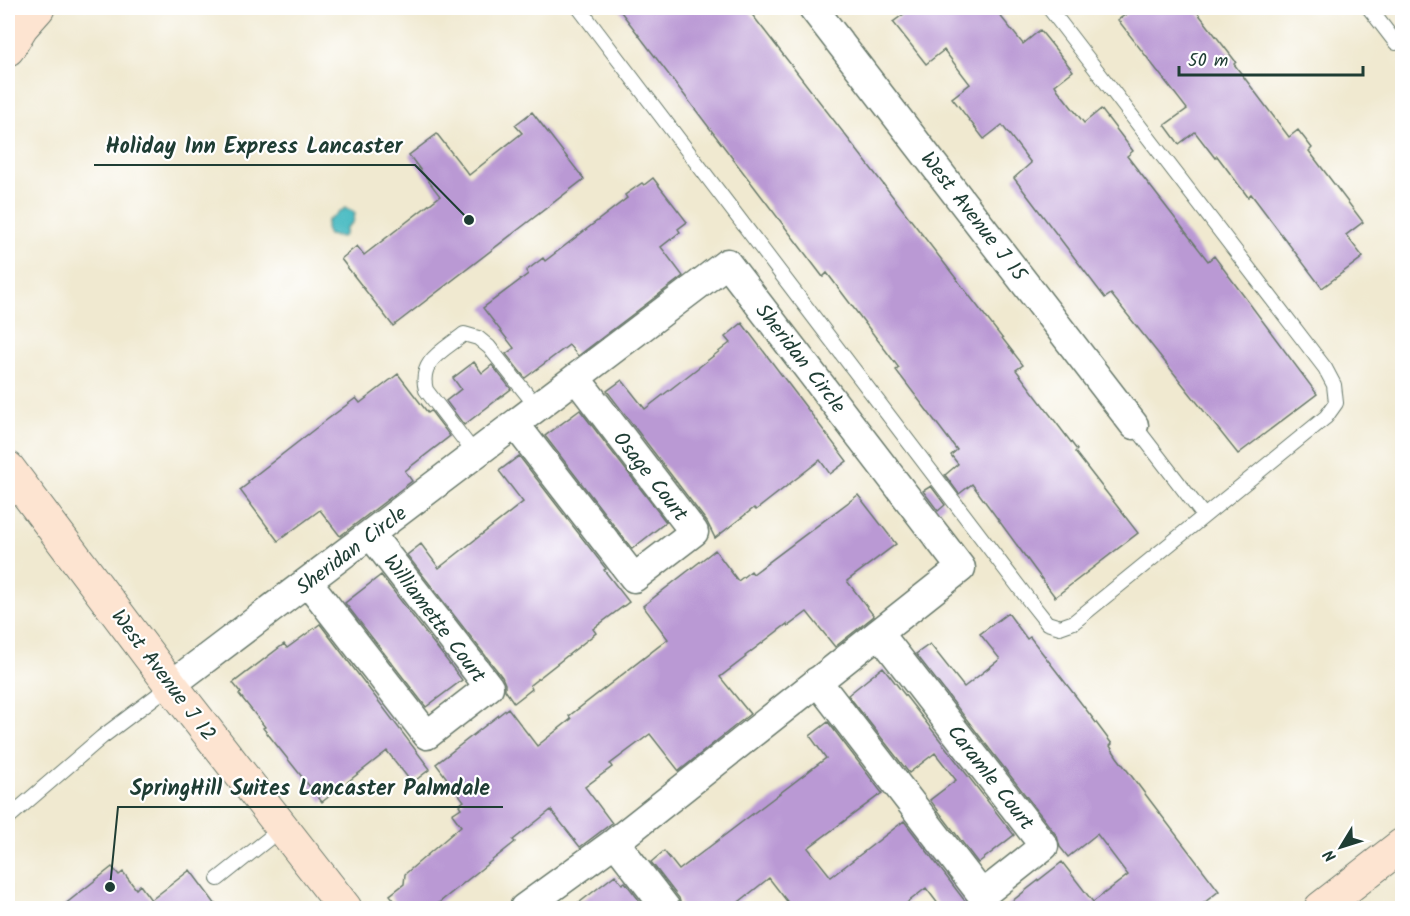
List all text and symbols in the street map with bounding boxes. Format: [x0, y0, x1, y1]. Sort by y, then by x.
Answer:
scale bar [1179, 39, 1364, 77]
text: 50 m [1188, 47, 1228, 76]
callout: Holiday Inn Express Lancaster [94, 125, 415, 165]
text: Holiday Inn Express Lancaster [106, 130, 404, 165]
street label: West Avenue J 15 [911, 145, 1035, 291]
street label: Sheridan Circle [746, 297, 854, 422]
street label: Osage Court [604, 425, 696, 530]
street label: Sheridan Circle [289, 498, 415, 604]
street label: Williamette Court [374, 547, 494, 691]
street label: West Avenue J 12 [102, 603, 224, 749]
street label: Caramle Court [938, 718, 1042, 839]
callout: SpringHill Suites Lancaster Palmdale [118, 767, 503, 807]
text: SpringHill Suites Lancaster Palmdale [130, 772, 490, 807]
north arrow [1311, 817, 1371, 877]
text: N [1317, 844, 1343, 867]

